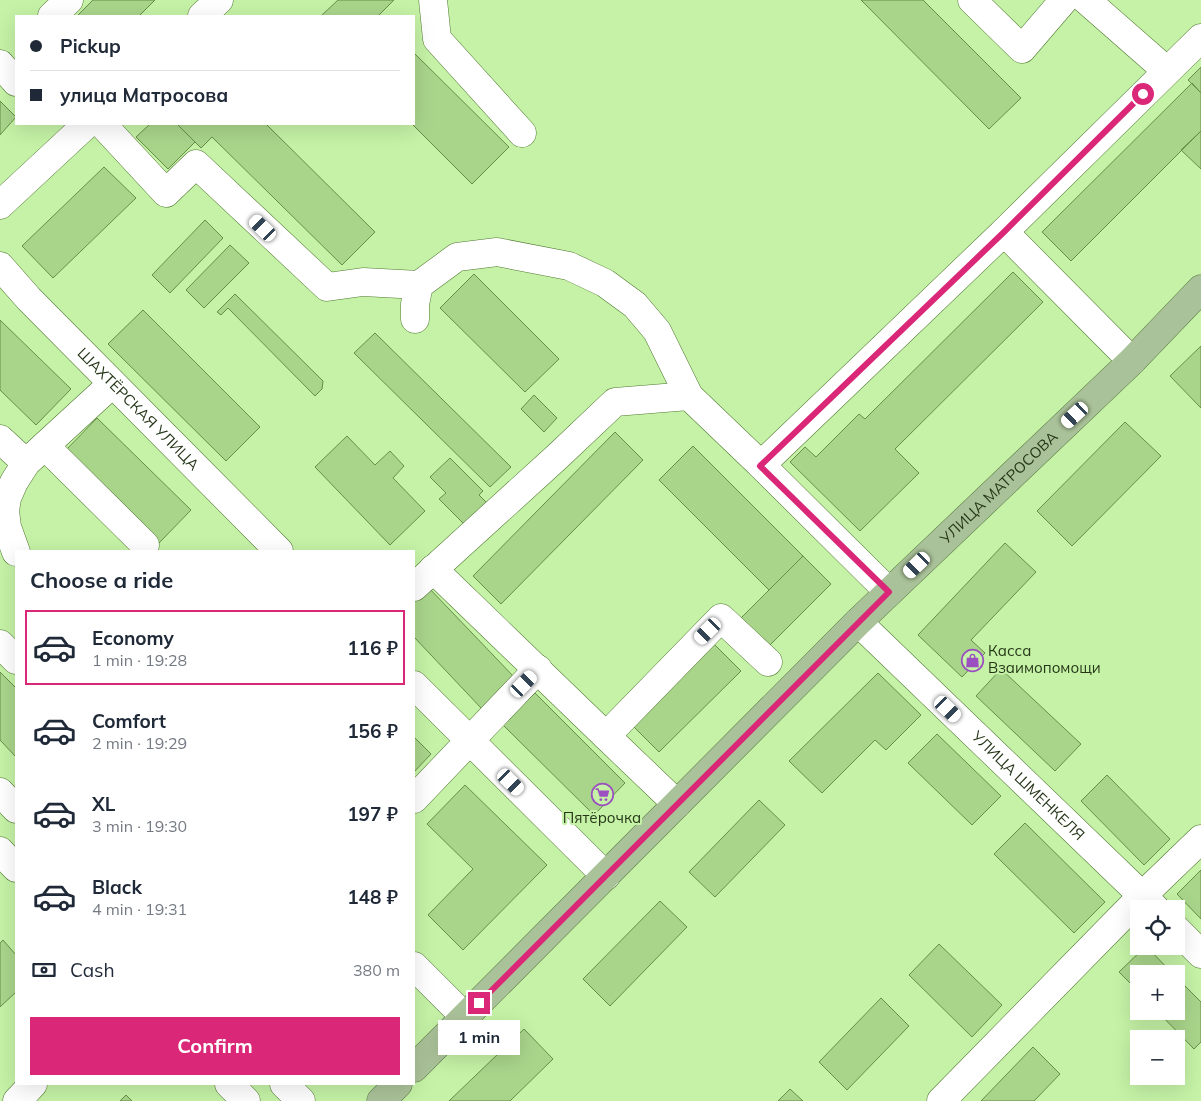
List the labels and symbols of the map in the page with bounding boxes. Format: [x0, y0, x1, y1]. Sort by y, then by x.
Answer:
route start [1132, 83, 1154, 105]
car [246, 212, 279, 244]
street label: ШАХТЁРСКАЯ УЛИЦА [74, 343, 203, 474]
car [1058, 399, 1091, 431]
street label: УЛИЦА МАТРОСОВА [935, 427, 1061, 549]
car [900, 549, 933, 581]
car [692, 615, 723, 647]
place label: Касса Взаимопомощи [988, 641, 1101, 677]
shop icon: Касса Взаимопомощи [960, 648, 984, 672]
car [508, 668, 539, 700]
car [931, 693, 964, 725]
street label: УЛИЦА ШМЕНКЕЛЯ [967, 726, 1089, 844]
car [495, 766, 526, 798]
supermarket icon: Пятёрочка [590, 783, 614, 807]
place label: Пятёрочка [563, 808, 641, 827]
route end [468, 992, 490, 1014]
callout: 1 min [438, 1020, 520, 1056]

